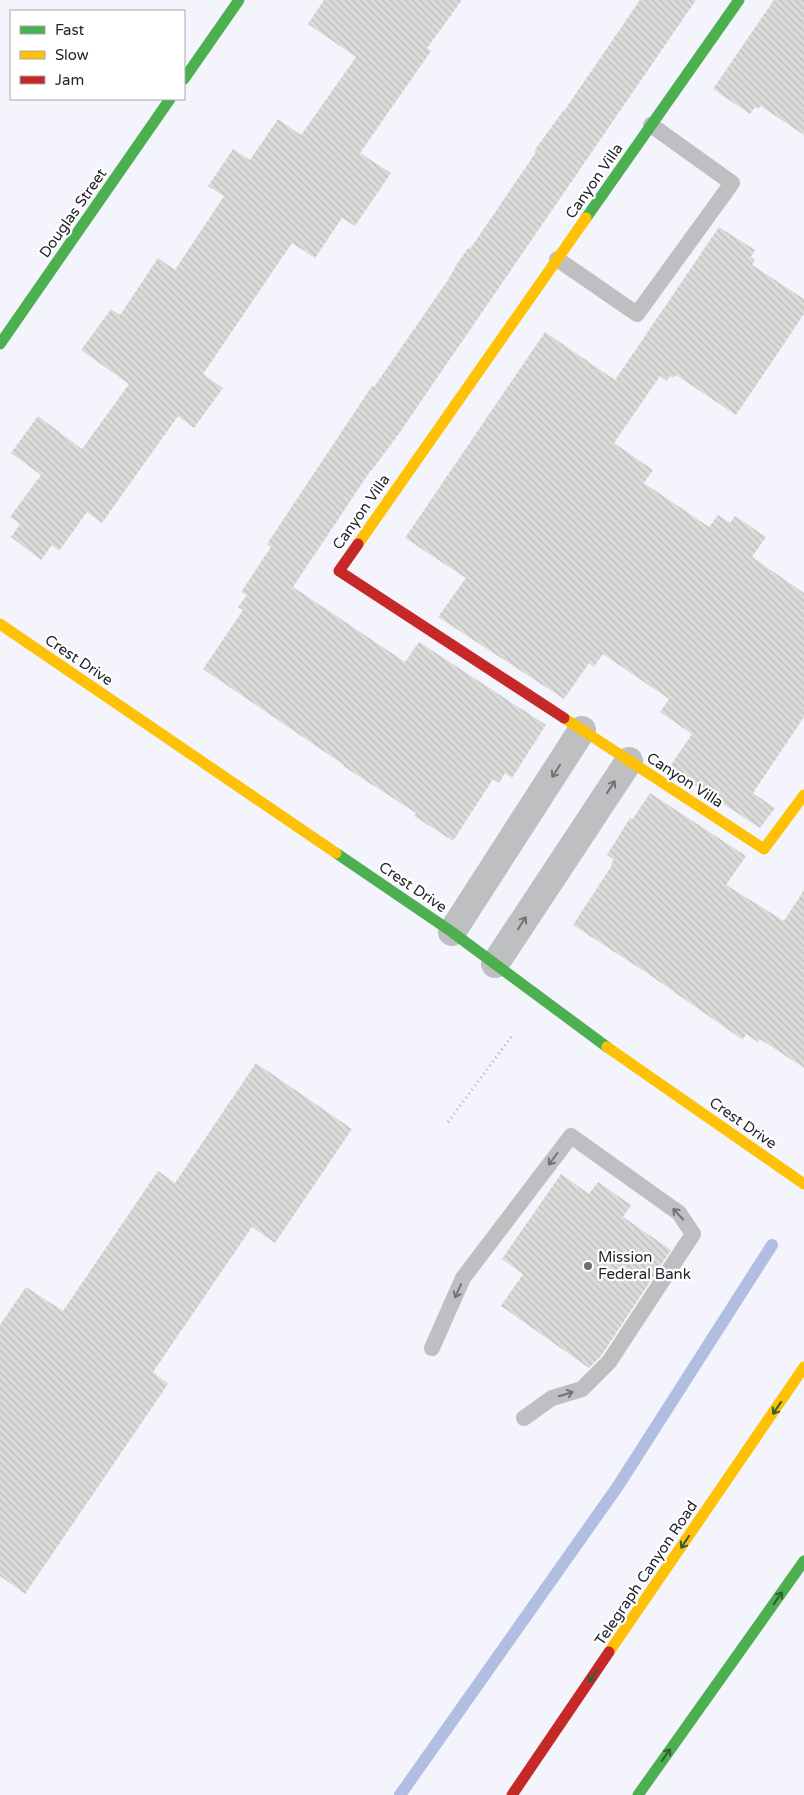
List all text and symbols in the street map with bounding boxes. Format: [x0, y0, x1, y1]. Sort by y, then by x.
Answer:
legend [10, 10, 185, 100]
text: Fast [55, 21, 85, 39]
text: Slow [55, 46, 89, 64]
text: Jam [55, 71, 84, 89]
street label: Canyon Villa [561, 140, 627, 222]
street label: Douglas Street [36, 165, 111, 261]
street label: Canyon Villa [328, 471, 394, 553]
street label: Crest Drive [42, 631, 116, 689]
street label: Canyon Villa [643, 749, 727, 811]
one-way arrow [551, 764, 561, 778]
one-way arrow [607, 781, 617, 795]
street label: Crest Drive [376, 858, 450, 916]
one-way arrow [517, 916, 527, 930]
street label: Crest Drive [706, 1093, 780, 1153]
one-way arrow [548, 1152, 559, 1165]
one-way arrow [672, 1208, 684, 1220]
place label: Mission Federal Bank [598, 1248, 691, 1283]
marker: Mission Federal Bank [582, 1260, 594, 1272]
one-way arrow [452, 1283, 462, 1298]
one-way arrow [558, 1388, 574, 1398]
one-way arrow [771, 1401, 782, 1415]
street label: Telegraph Canyon Road [591, 1497, 701, 1649]
one-way arrow [680, 1535, 690, 1549]
one-way arrow [773, 1591, 783, 1605]
one-way arrow [588, 1669, 598, 1683]
one-way arrow [661, 1748, 671, 1762]

